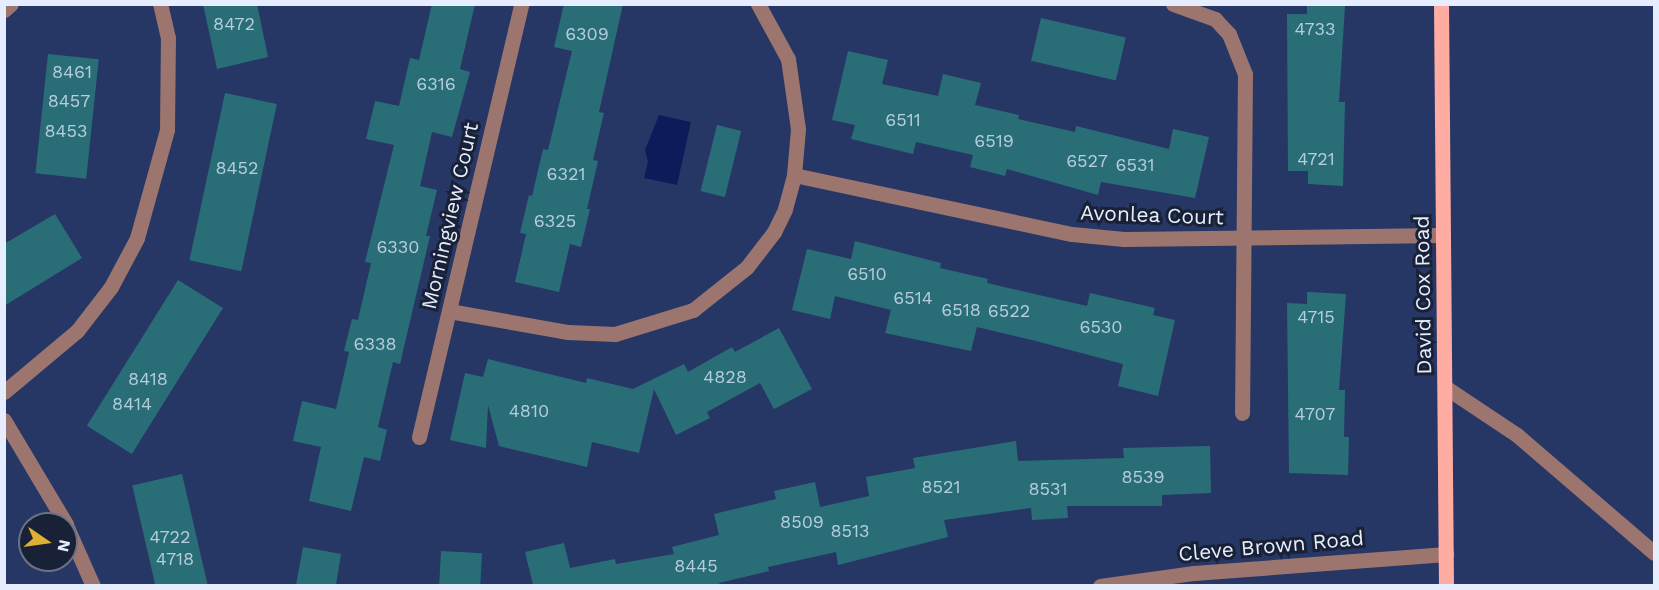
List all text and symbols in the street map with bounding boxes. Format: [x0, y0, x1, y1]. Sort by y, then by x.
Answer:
house number: 8472 [213, 13, 255, 35]
house number: 4733 [1294, 18, 1336, 40]
house number: 6309 [565, 23, 609, 45]
house number: 8461 [52, 61, 92, 83]
house number: 6316 [416, 73, 456, 95]
house number: 8457 [48, 90, 90, 112]
house number: 6511 [885, 109, 921, 131]
house number: 8453 [44, 120, 88, 142]
street label: Morningview Court [416, 120, 484, 312]
house number: 6519 [974, 130, 1014, 152]
house number: 4721 [1297, 148, 1335, 170]
house number: 6527 [1066, 150, 1108, 172]
house number: 6531 [1116, 154, 1154, 176]
house number: 8452 [215, 157, 259, 179]
house number: 6321 [547, 163, 585, 185]
street label: Avonlea Court [1080, 200, 1224, 230]
house number: 6325 [534, 210, 576, 232]
street label: David Cox Road [1409, 215, 1437, 375]
house number: 6330 [376, 236, 420, 258]
house number: 6510 [847, 263, 887, 285]
house number: 6514 [893, 287, 933, 309]
house number: 6518 [941, 299, 981, 321]
house number: 6522 [988, 300, 1030, 322]
house number: 4715 [1297, 306, 1335, 328]
house number: 6530 [1079, 316, 1123, 338]
house number: 6338 [353, 333, 397, 355]
house number: 4828 [703, 366, 747, 388]
house number: 8418 [128, 368, 168, 390]
house number: 8414 [112, 393, 152, 415]
house number: 4810 [509, 400, 549, 422]
house number: 4707 [1295, 403, 1335, 425]
house number: 8539 [1121, 466, 1165, 488]
house number: 8521 [921, 476, 961, 498]
house number: 8531 [1028, 478, 1068, 500]
house number: 8509 [780, 511, 824, 533]
north arrow [18, 512, 78, 572]
house number: 8513 [830, 520, 870, 542]
street label: Cleve Brown Road [1177, 525, 1365, 567]
house number: 4722 [149, 526, 191, 548]
text: N [53, 538, 75, 554]
house number: 4718 [156, 548, 194, 570]
house number: 8445 [674, 555, 718, 577]

